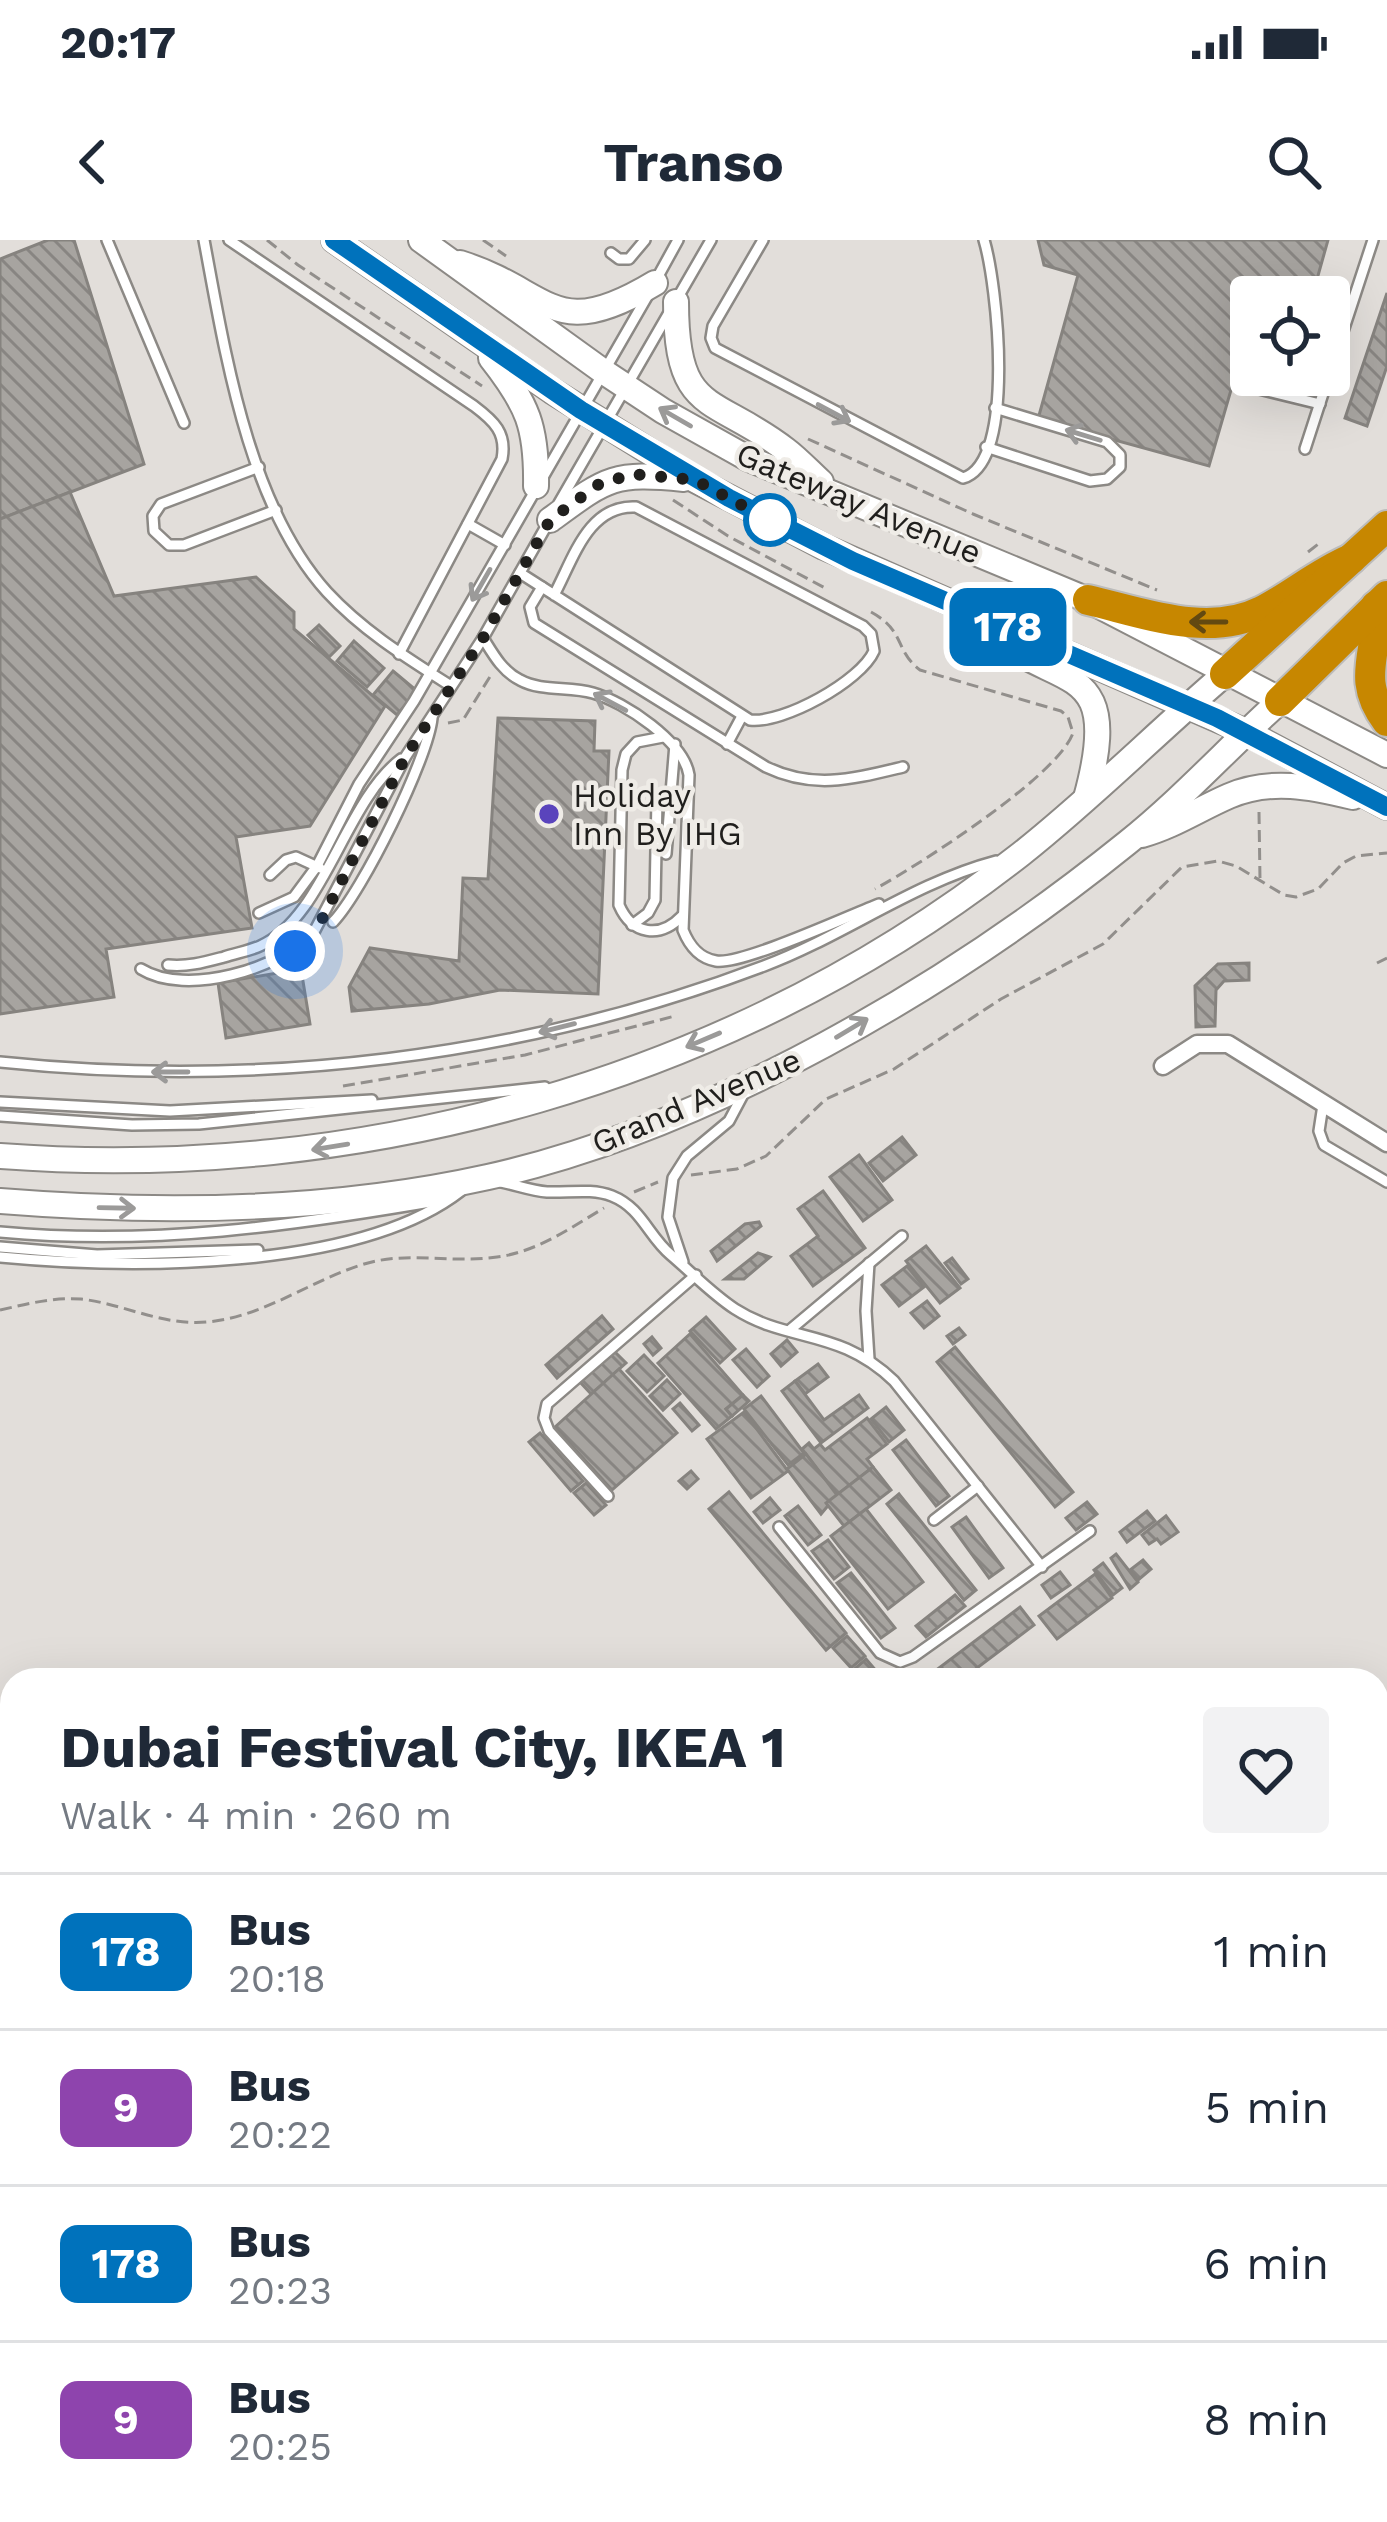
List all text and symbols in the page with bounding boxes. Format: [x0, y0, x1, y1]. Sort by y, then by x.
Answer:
text: 20:17 [60, 16, 176, 69]
icon: back [60, 129, 126, 195]
icon: search [1261, 129, 1327, 195]
text: Transo [603, 131, 784, 194]
map controls [1230, 276, 1350, 396]
button: locate [1230, 276, 1350, 396]
one-way arrow [816, 402, 851, 425]
one-way arrow [658, 405, 693, 429]
one-way arrow [1065, 423, 1103, 445]
street label: Gateway Avenue [731, 434, 987, 572]
unlabelled marker [745, 495, 795, 545]
one-way arrow [469, 566, 493, 601]
line badge: 178 [939, 588, 1077, 666]
text: 178 [973, 602, 1043, 651]
one-way arrow [1189, 611, 1228, 633]
one-way arrow [593, 690, 629, 713]
place label: Holiday Inn By IHG [573, 776, 742, 853]
marker: Holiday Inn By IHG [536, 801, 562, 827]
your location [265, 921, 325, 981]
one-way arrow [834, 1016, 868, 1040]
one-way arrow [539, 1018, 577, 1040]
one-way arrow [686, 1030, 722, 1052]
street label: Grand Avenue [586, 1039, 806, 1163]
one-way arrow [151, 1060, 190, 1083]
one-way arrow [311, 1136, 350, 1159]
one-way arrow [97, 1197, 136, 1219]
button: heart [1203, 1707, 1329, 1833]
text: Dubai Festival City, IKEA 1 [60, 1714, 786, 1781]
text: Walk · 4 min · 260 m [60, 1793, 452, 1838]
text: Bus [228, 1903, 311, 1956]
text: 1 min [1213, 1925, 1329, 1978]
text: 178 [91, 1927, 161, 1976]
text: 20:18 [228, 1956, 326, 2001]
text: Bus [228, 2059, 311, 2112]
text: 5 min [1205, 2081, 1329, 2134]
text: 9 [113, 2083, 139, 2132]
text: 20:22 [228, 2112, 332, 2157]
text: Bus [228, 2215, 311, 2268]
text: 6 min [1204, 2237, 1329, 2290]
text: 178 [91, 2239, 161, 2288]
text: 20:23 [228, 2268, 332, 2313]
text: Bus [228, 2371, 311, 2424]
text: 8 min [1203, 2393, 1329, 2446]
text: 9 [113, 2395, 139, 2444]
text: 20:25 [228, 2424, 332, 2469]

